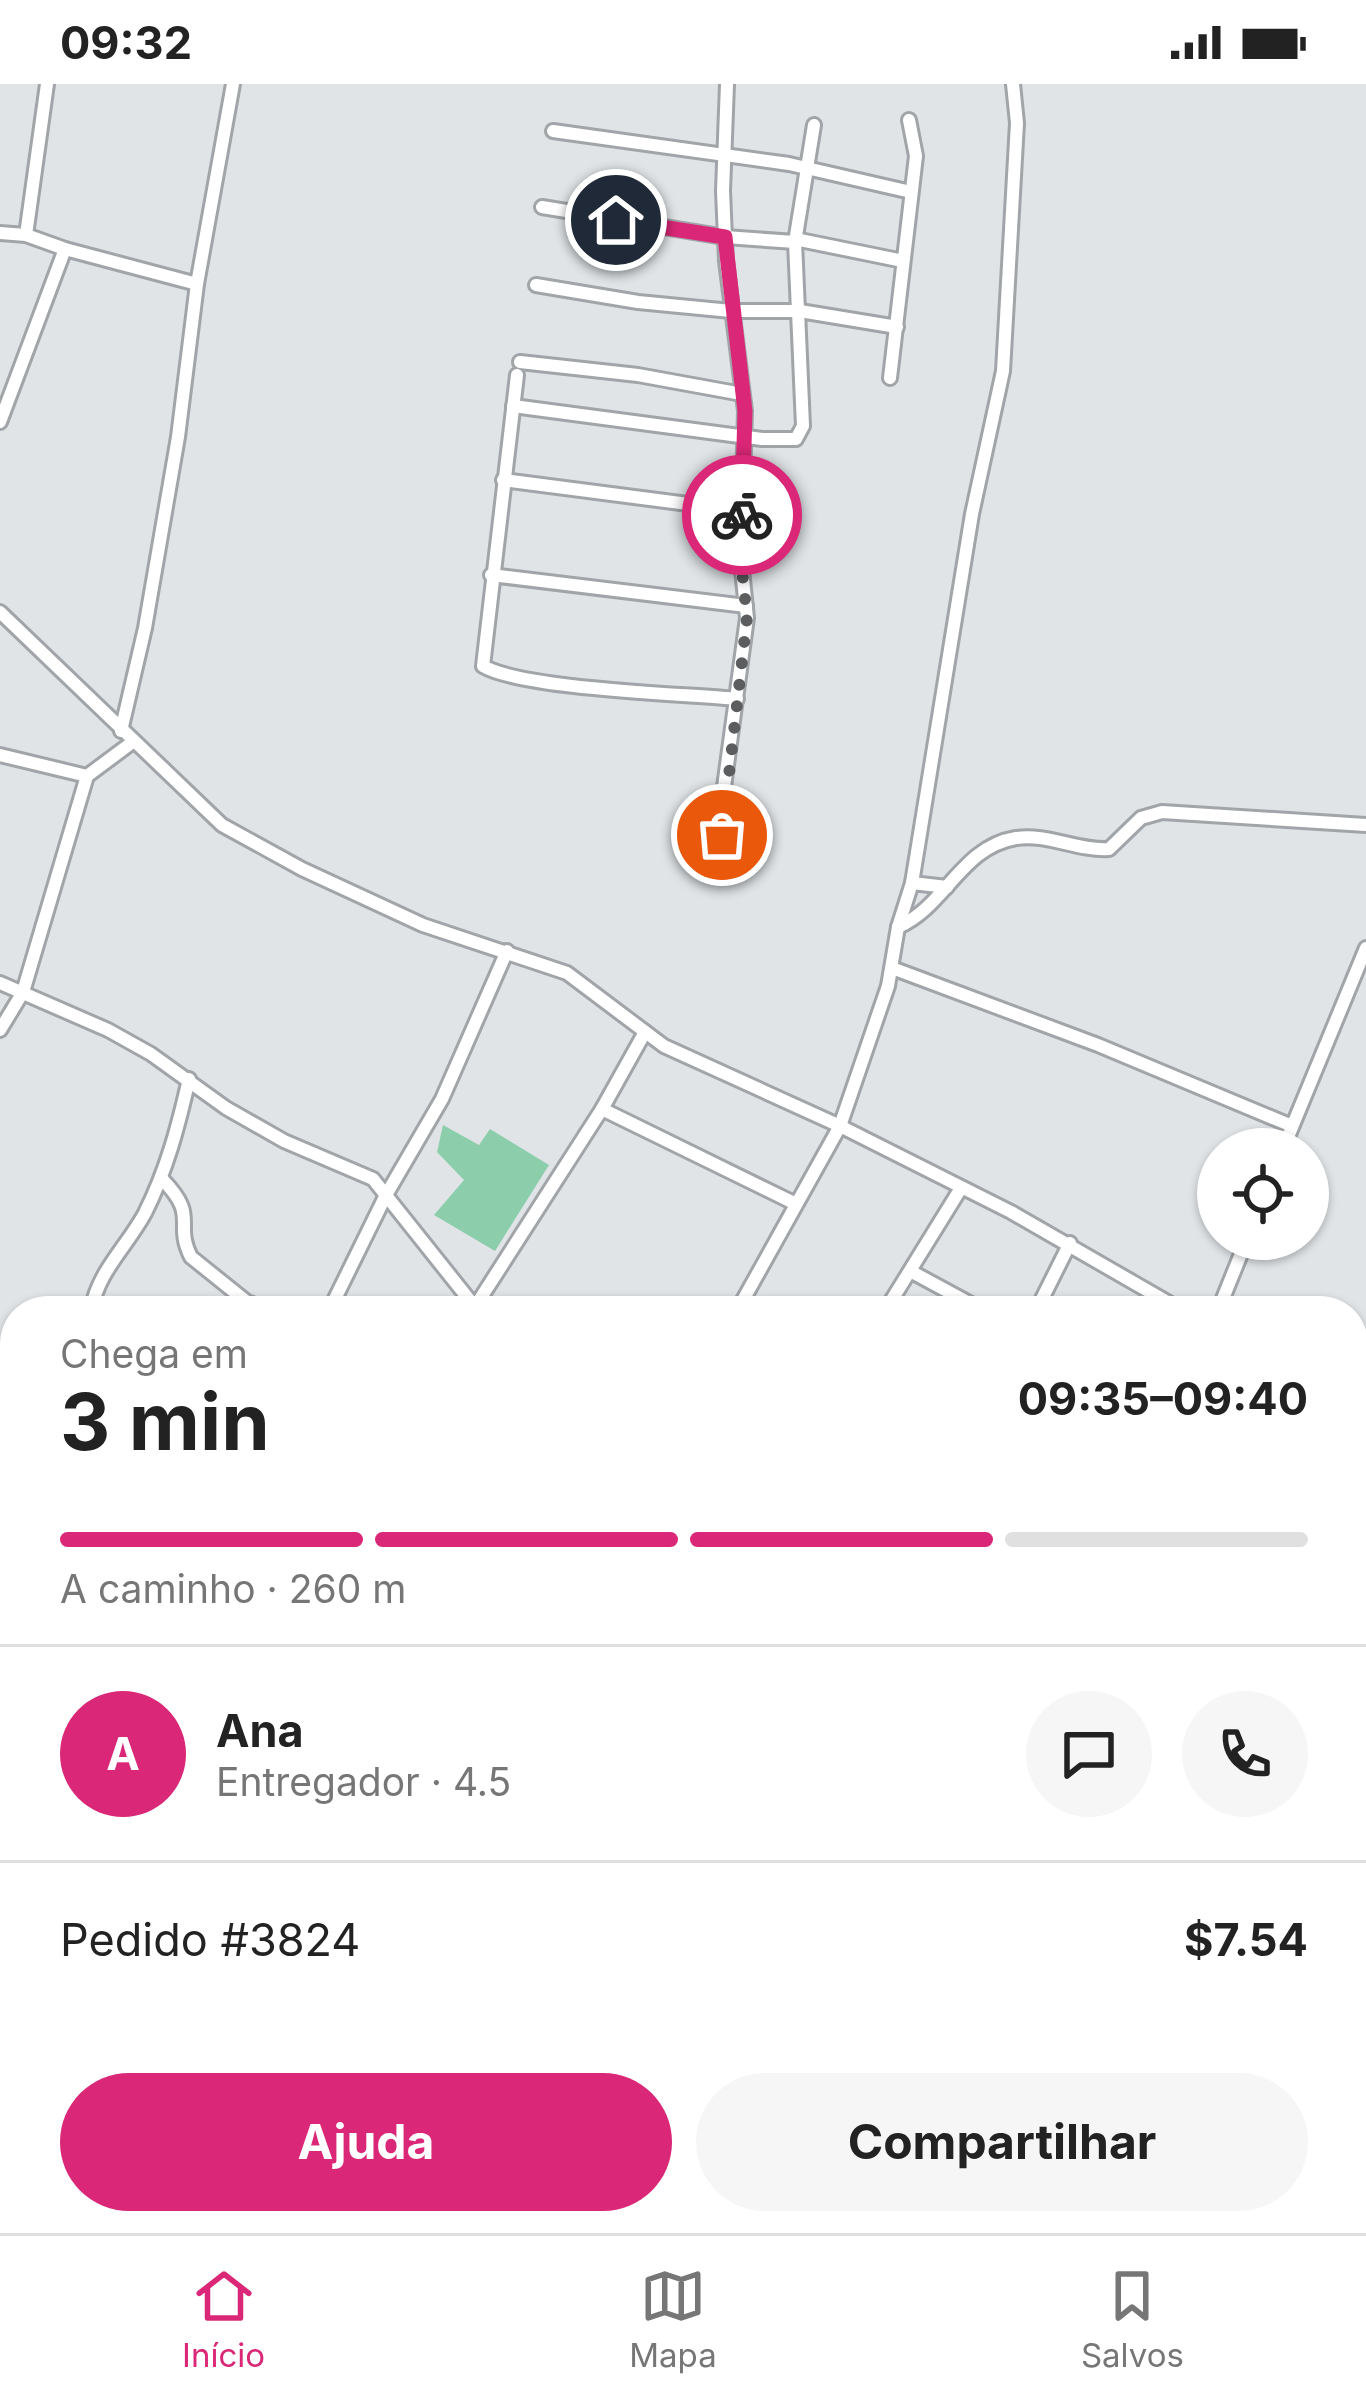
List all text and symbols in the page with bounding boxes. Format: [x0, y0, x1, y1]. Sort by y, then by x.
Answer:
text: 09:32 [60, 15, 192, 70]
pin [565, 169, 667, 271]
icon: home [583, 187, 649, 253]
courier [682, 455, 802, 575]
icon: bike [709, 482, 775, 548]
pin [671, 784, 773, 886]
icon: bag [689, 802, 755, 868]
map controls [1197, 1128, 1329, 1260]
button: locate [1197, 1128, 1329, 1260]
text: Chega em [60, 1330, 248, 1377]
text: 09:35–09:40 [1018, 1371, 1308, 1426]
text: 3 min [60, 1374, 270, 1469]
text: A caminho · 260 m [60, 1565, 406, 1612]
button: chat [1026, 1691, 1152, 1817]
button: phone [1182, 1691, 1308, 1817]
text: Ana [216, 1703, 304, 1758]
text: A [106, 1726, 140, 1781]
text: Entregador · 4.5 [216, 1758, 511, 1805]
text: Pedido #3824 [60, 1912, 360, 1967]
text: $7.54 [1184, 1912, 1308, 1967]
button: Ajuda [60, 2073, 672, 2211]
button: Compartilhar [696, 2073, 1308, 2211]
tab: Início [182, 2263, 265, 2375]
tab: Mapa [629, 2263, 717, 2375]
tab: Salvos [1081, 2263, 1184, 2375]

